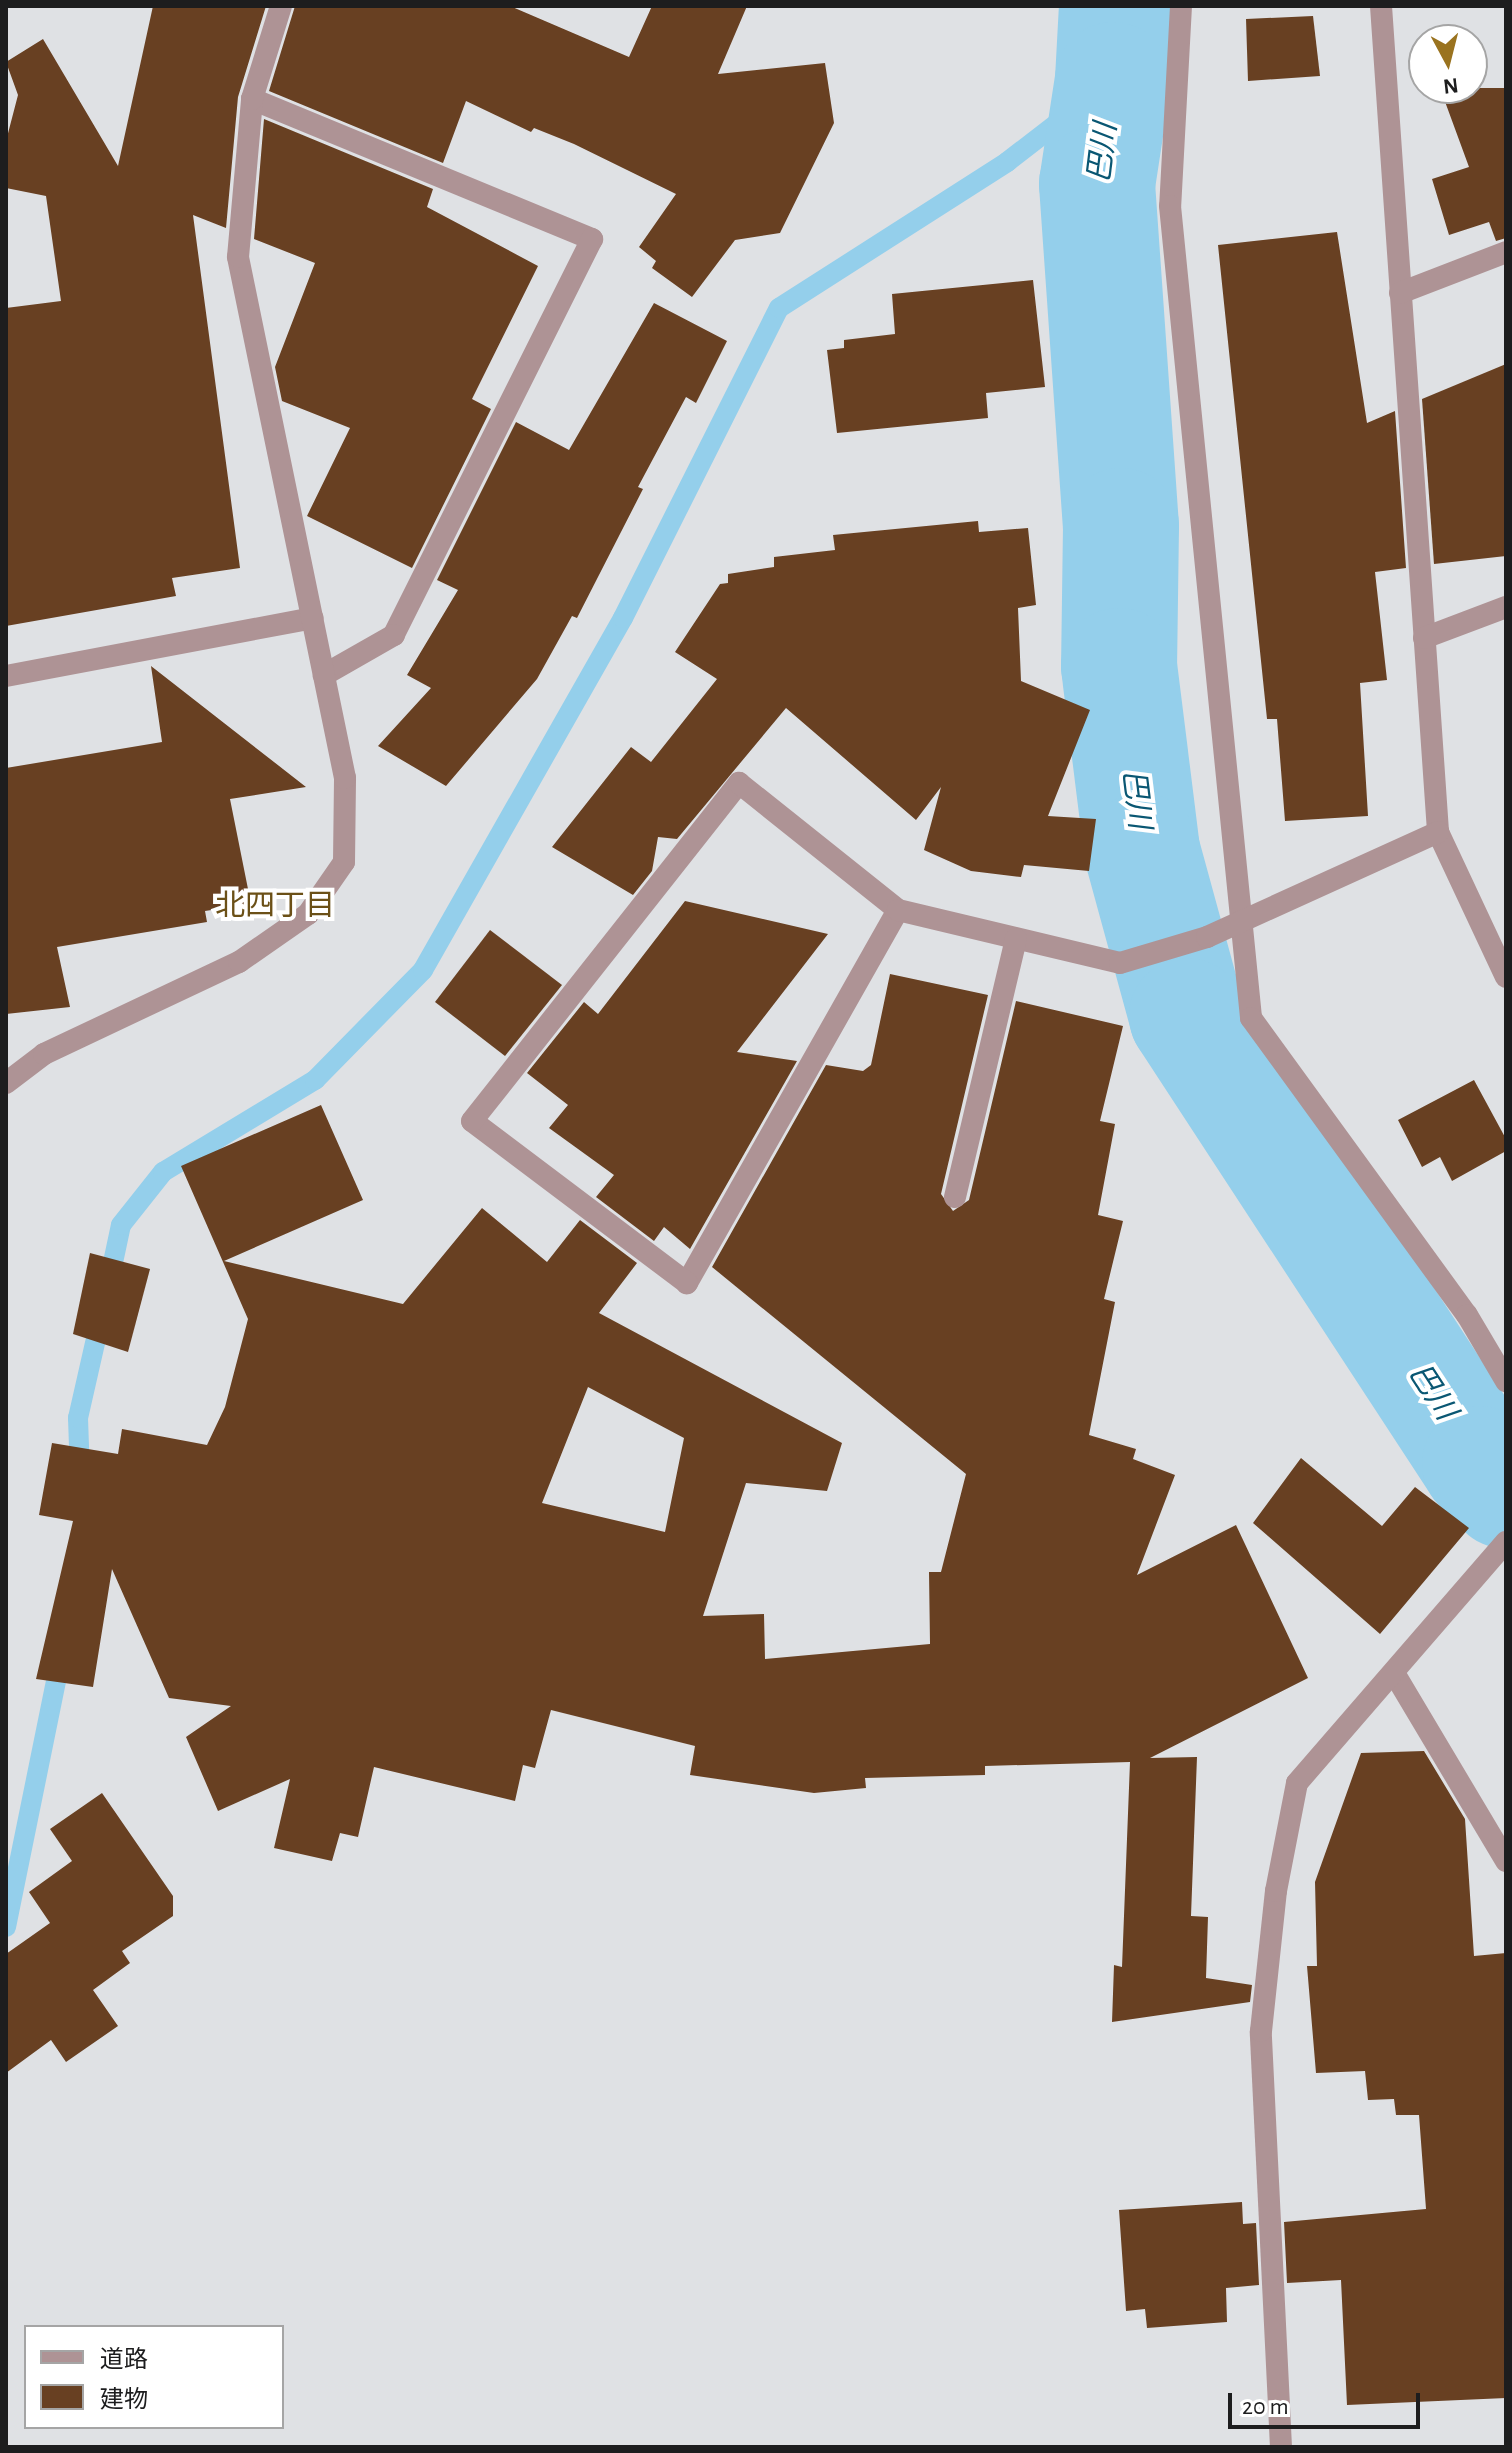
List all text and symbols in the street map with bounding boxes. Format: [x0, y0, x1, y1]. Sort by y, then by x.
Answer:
north arrow [1408, 24, 1488, 104]
text: N [1442, 74, 1460, 98]
water label: 巴川 [1081, 121, 1125, 185]
water label: 巴川 [1114, 767, 1158, 831]
district label: 北四丁目 [215, 888, 335, 924]
water label: 巴川 [1401, 1357, 1463, 1427]
legend [24, 2325, 284, 2429]
text: 道路 [100, 2348, 148, 2372]
scale bar [1232, 2377, 1424, 2427]
text: 建物 [100, 2388, 148, 2412]
text: 20 m [1242, 2395, 1289, 2419]

